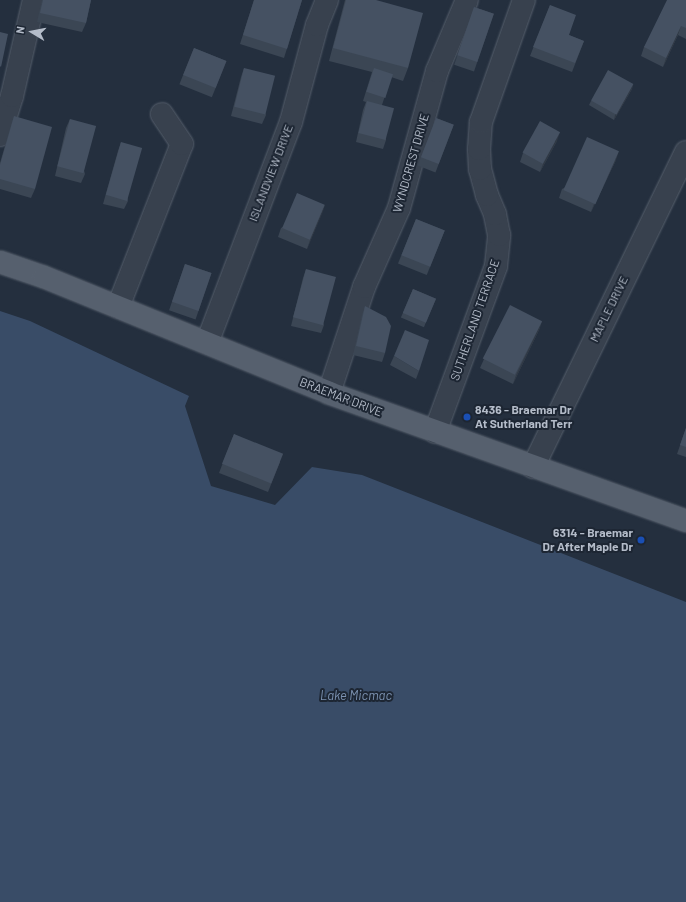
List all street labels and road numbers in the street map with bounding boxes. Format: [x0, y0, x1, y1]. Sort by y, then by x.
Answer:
street label: WYNDCREST DRIVE [390, 112, 432, 214]
street label: ISLANDVIEW DRIVE [246, 123, 296, 223]
street label: SUTHERLAND TERRACE [447, 257, 503, 383]
street label: MAPLE DRIVE [587, 274, 631, 344]
street label: BRAEMAR DRIVE [298, 375, 384, 419]

